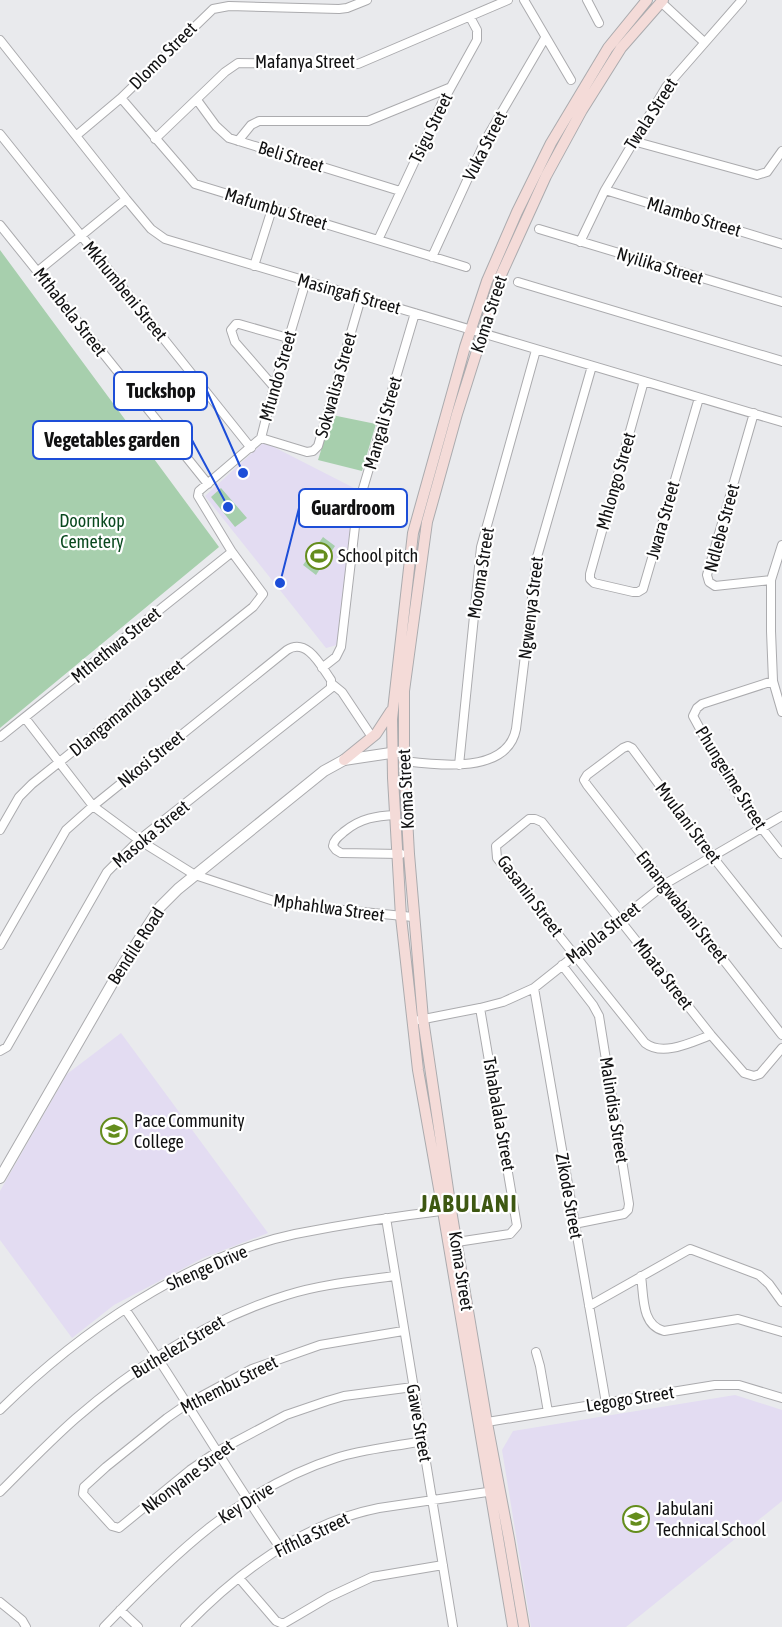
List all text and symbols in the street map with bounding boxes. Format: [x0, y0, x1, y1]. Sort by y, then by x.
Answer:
street label: Dlomo Street [125, 18, 201, 94]
street label: Mafanya Street [255, 51, 355, 72]
street label: Twala Street [620, 74, 682, 154]
street label: Tsigu Street [405, 89, 457, 166]
street label: Vuka Street [458, 107, 511, 184]
street label: Beli Street [256, 137, 327, 176]
street label: Mafumbu Street [222, 183, 330, 234]
street label: Mlambo Street [645, 192, 744, 241]
street label: Mkhumbeni Street [79, 237, 172, 345]
street label: Nyilika Street [614, 242, 706, 289]
street label: Mthabela Street [29, 263, 111, 360]
street label: Masingafi Street [295, 269, 403, 318]
street label: Koma Street [466, 272, 511, 355]
street label: Mfundo Street [255, 328, 300, 424]
street label: Sokwalisa Street [310, 330, 361, 440]
callout: Tuckshop [114, 372, 207, 410]
street label: Mangali Street [359, 374, 406, 472]
text: Tuckshop [126, 379, 196, 402]
callout: Vegetables garden [33, 421, 192, 459]
text: Vegetables garden [43, 428, 180, 451]
street label: Mhlongo Street [592, 430, 639, 532]
street label: Jwara Street [641, 479, 684, 561]
street label: Ndlebe Street [700, 481, 743, 574]
callout: Guardroom [299, 489, 407, 527]
text: Guardroom [311, 496, 395, 519]
park label: Doornkop Cemetery [59, 510, 125, 552]
street label: Mooma Street [463, 526, 498, 620]
sports icon: School pitch [304, 541, 334, 571]
place label: School pitch [338, 545, 418, 566]
street label: Ngwenya Street [514, 555, 547, 661]
street label: Mthethwa Street [67, 602, 165, 687]
street label: Dlangamandla Street [65, 655, 188, 760]
street label: Phungeime Street [691, 722, 772, 833]
street label: Nkosi Street [113, 726, 188, 792]
street label: Koma Street [393, 748, 418, 830]
street label: Mvulani Street [651, 778, 726, 867]
street label: Masoka Street [108, 796, 193, 872]
street label: Emangwabani Street [632, 847, 733, 967]
street label: Gasanin Street [493, 851, 568, 940]
street label: Mphahlwa Street [272, 889, 386, 926]
street label: Majola Street [561, 897, 644, 968]
street label: Bendile Road [103, 903, 168, 988]
street label: Mbata Street [629, 934, 698, 1013]
street label: Tshabalala Street [479, 1055, 520, 1173]
street label: Malindisa Street [596, 1055, 633, 1165]
place label: Pace Community College [134, 1110, 245, 1152]
school or university icon: Pace Community College [99, 1116, 129, 1146]
street label: Zikode Street [552, 1151, 587, 1241]
district label: JABULANI [419, 1190, 518, 1217]
street label: Koma Street [445, 1230, 478, 1312]
street label: Shenge Drive [163, 1240, 250, 1295]
street label: Buthelezi Street [127, 1311, 228, 1383]
street label: Mthembu Street [177, 1351, 281, 1418]
street label: Legogo Street [584, 1381, 675, 1416]
street label: Gawe Street [402, 1382, 437, 1463]
street label: Nkonyane Street [138, 1435, 238, 1518]
street label: Key Drive [214, 1477, 277, 1528]
place label: Jabulani Technical School [656, 1498, 766, 1540]
school or university icon: Jabulani Technical School [621, 1504, 651, 1534]
street label: Fifhla Street [271, 1508, 352, 1562]

